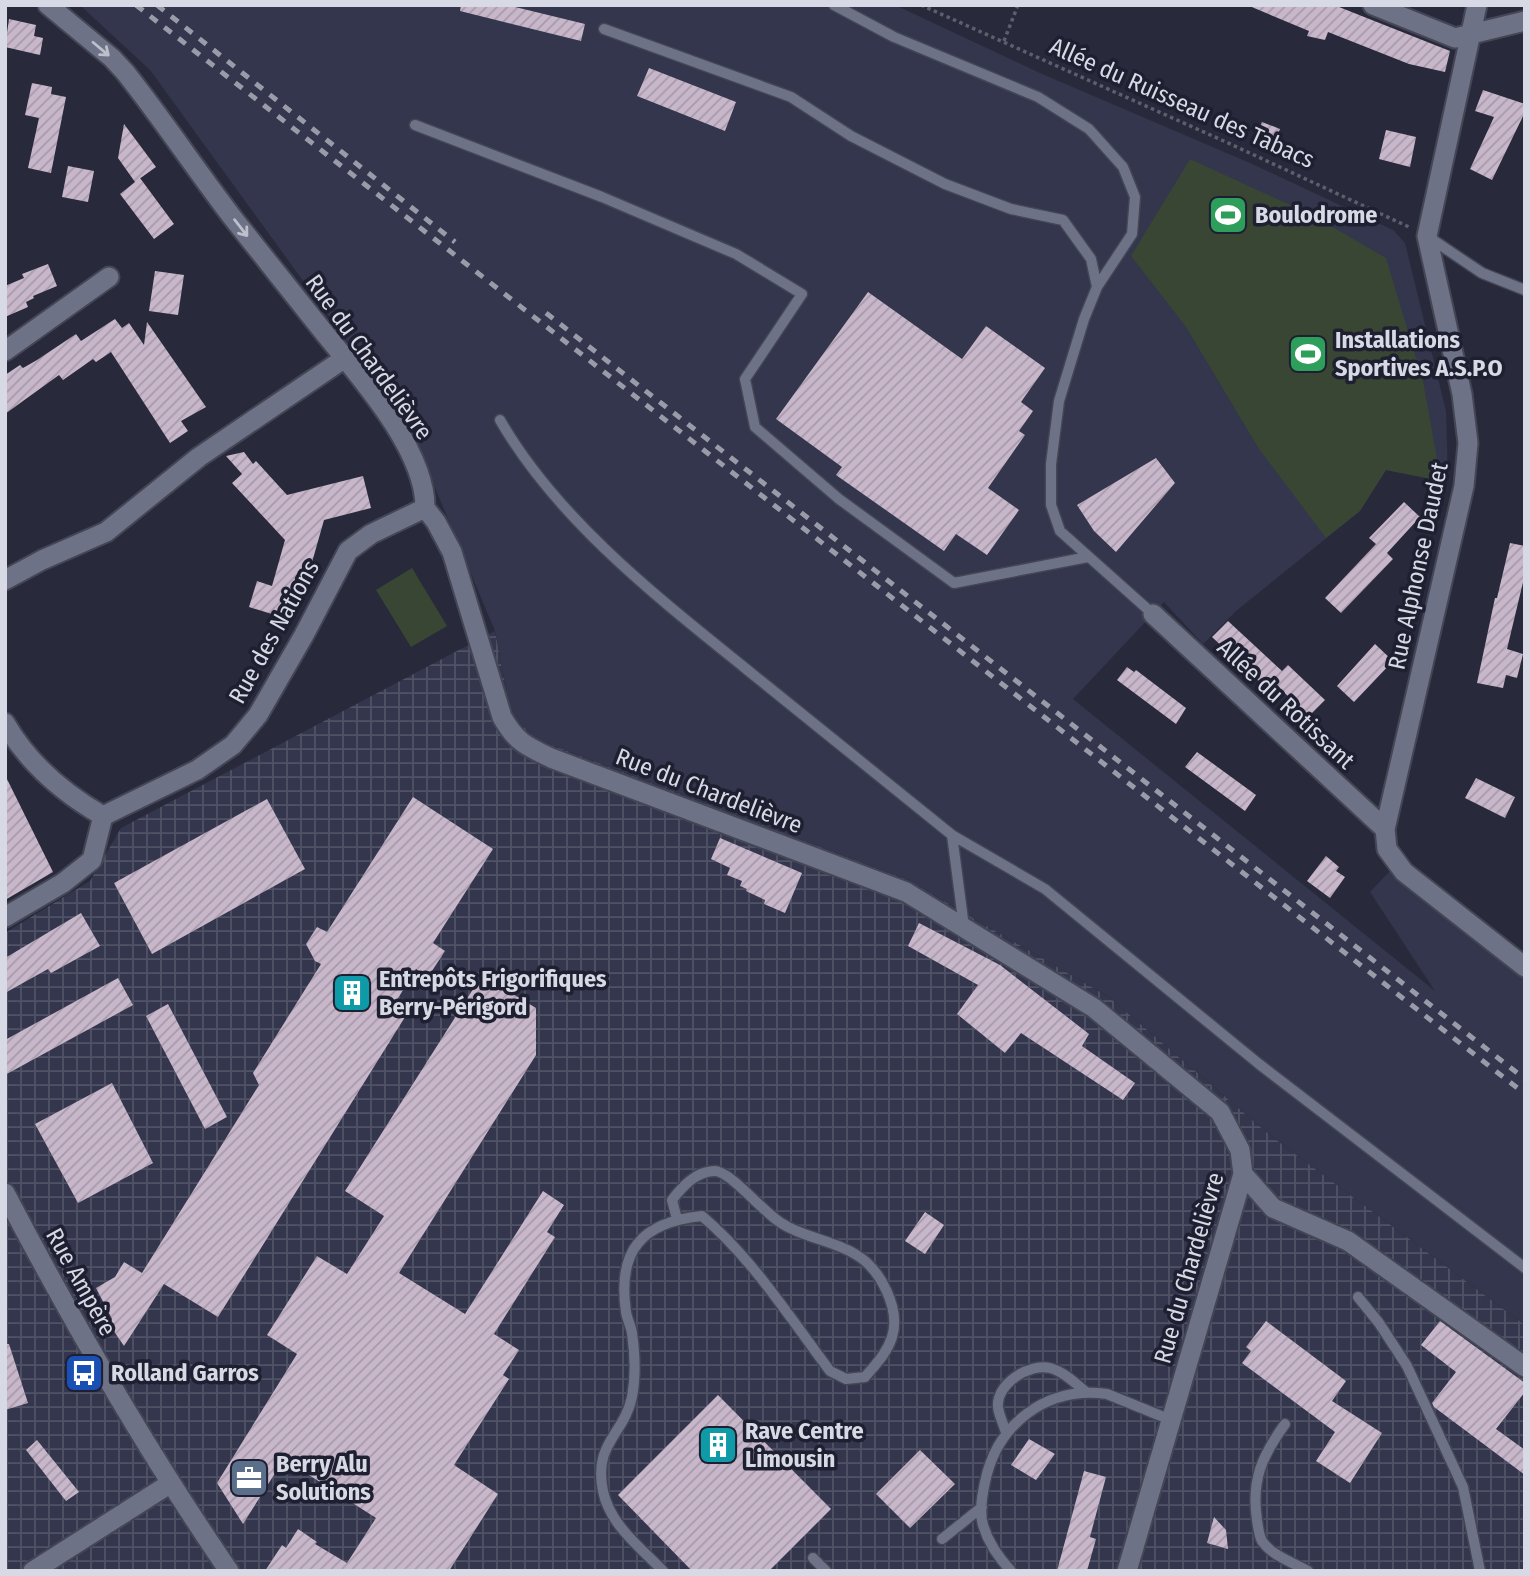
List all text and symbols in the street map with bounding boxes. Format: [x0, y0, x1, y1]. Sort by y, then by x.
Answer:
street label: Allée du Ruisseau des Tabacs [1046, 32, 1318, 174]
one-way arrow [92, 41, 110, 57]
sports icon: Boulodrome [1207, 194, 1249, 236]
place label: Boulodrome [1255, 201, 1377, 229]
one-way arrow [233, 218, 249, 236]
street label: Rue du Chardelièvre [300, 269, 438, 445]
place label: Installations Sportives A.S.P.O [1335, 326, 1503, 382]
sports icon: Installations Sportives A.S.P.O [1287, 333, 1329, 375]
street label: Rue Alphonse Daudet [1382, 460, 1454, 672]
street label: Rue des Nations [223, 555, 325, 709]
street label: Allée du Rotissant [1212, 633, 1360, 775]
street label: Rue du Chardelièvre [612, 743, 806, 839]
place label: Entrepôts Frigorifiques Berry-Périgord [379, 965, 607, 1021]
building icon: Entrepôts Frigorifiques Berry-Périgord [331, 972, 373, 1014]
street label: Rue du Chardelièvre [1148, 1169, 1230, 1367]
street label: Rue Ampère [40, 1223, 122, 1341]
bus stop icon: Rolland Garros [63, 1352, 105, 1394]
place label: Rolland Garros [111, 1359, 259, 1387]
place label: Rave Centre Limousin [745, 1417, 864, 1473]
building icon: Rave Centre Limousin [697, 1424, 739, 1466]
place label: Berry Alu Solutions [276, 1450, 371, 1506]
office icon: Berry Alu Solutions [228, 1457, 270, 1499]

